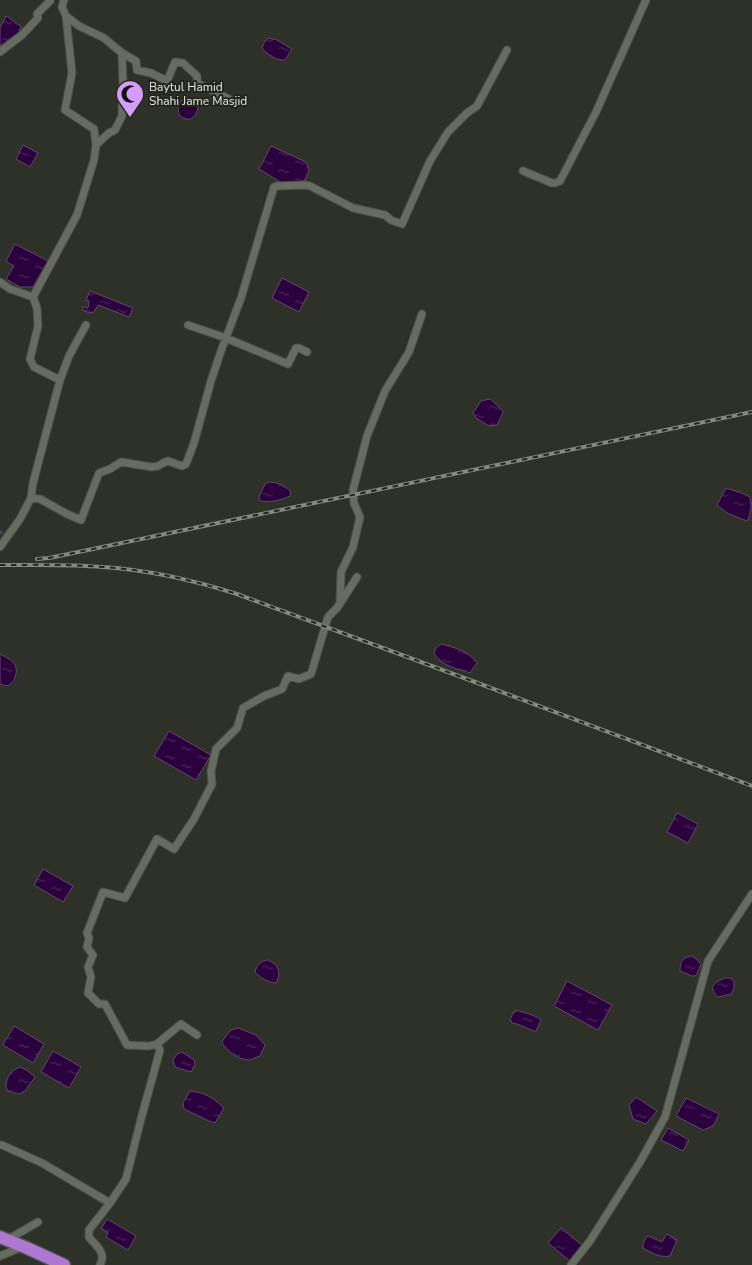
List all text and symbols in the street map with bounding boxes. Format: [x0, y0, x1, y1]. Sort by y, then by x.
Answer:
mosque icon: Baytul Hamid Shahi Jame Masjid [115, 79, 145, 118]
place label: Baytul Hamid Shahi Jame Masjid [149, 79, 247, 109]

